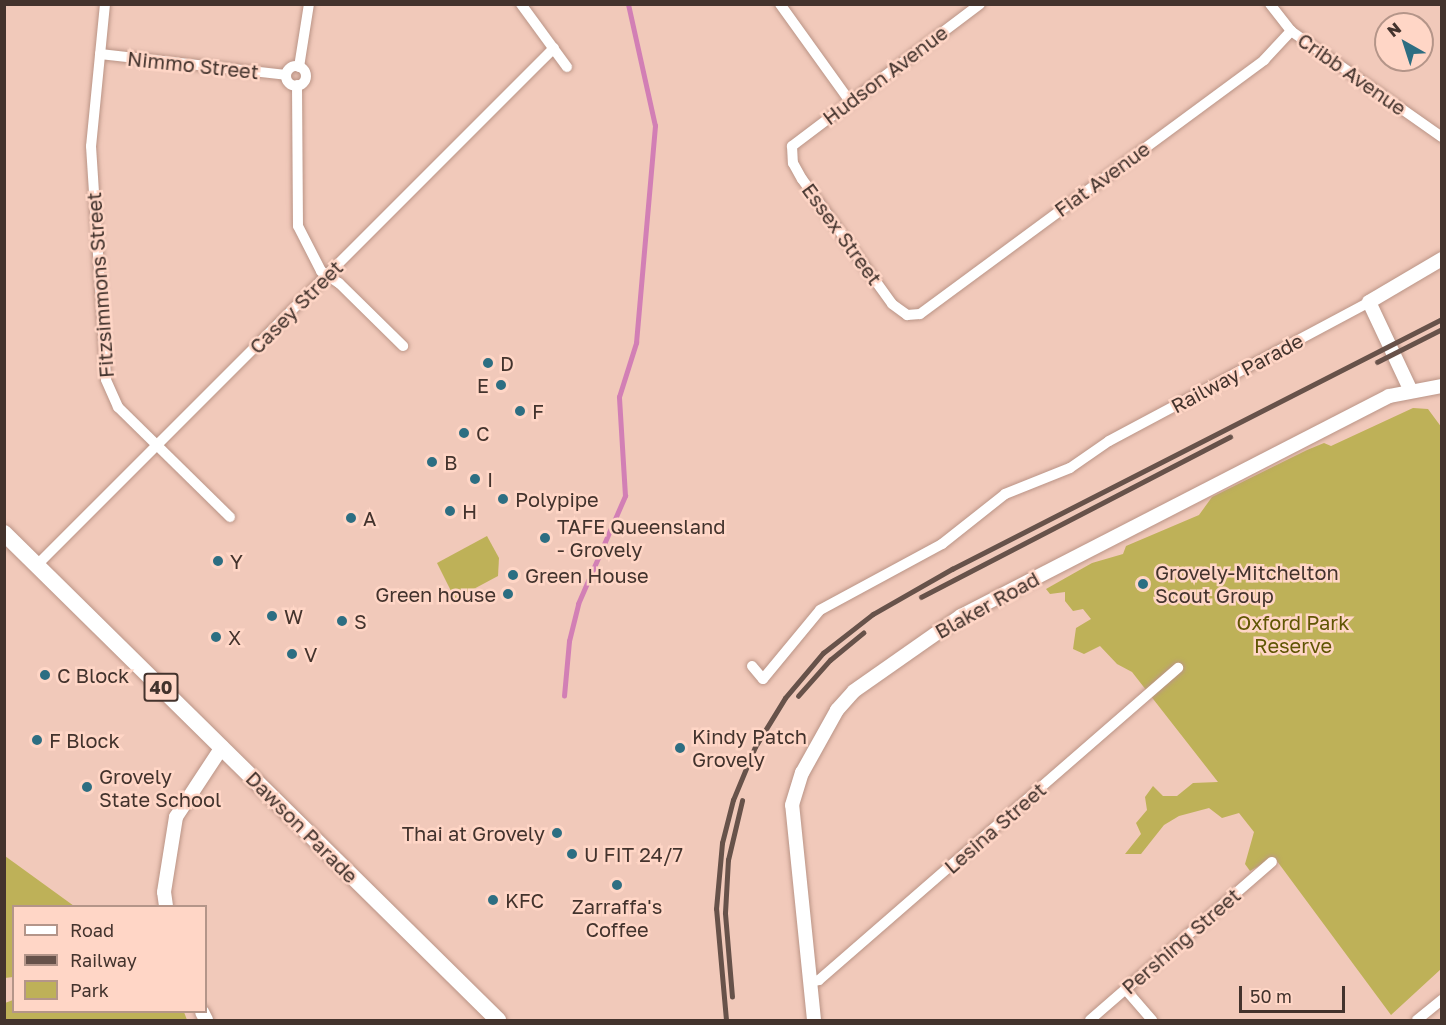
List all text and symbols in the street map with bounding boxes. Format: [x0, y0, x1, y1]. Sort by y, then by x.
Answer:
north arrow [1374, 12, 1434, 72]
text: N [1383, 18, 1405, 41]
street label: Hudson Avenue [818, 20, 952, 130]
street label: Cribb Avenue [1293, 28, 1411, 120]
street label: Nimmo Street [126, 46, 260, 84]
street label: Fiat Avenue [1050, 136, 1154, 222]
street label: Essex Street [797, 178, 887, 290]
street label: Fitzsimmons Street [82, 191, 118, 379]
street label: Casey Street [244, 255, 348, 359]
street label: Railway Parade [1167, 328, 1307, 418]
place label: D [500, 351, 514, 375]
marker: D [481, 356, 495, 370]
place label: E [477, 373, 489, 397]
marker: E [494, 378, 508, 392]
place label: F [532, 399, 544, 423]
marker: F [513, 404, 527, 418]
place label: C [476, 421, 490, 445]
marker: C [457, 426, 471, 440]
place label: B [444, 450, 457, 474]
marker: B [425, 455, 439, 469]
place label: I [487, 467, 493, 491]
marker: I [468, 472, 482, 486]
place label: Polypipe [515, 487, 599, 511]
marker: Polypipe [496, 492, 510, 506]
place label: H [462, 499, 477, 523]
marker: H [443, 504, 457, 518]
place label: A [363, 506, 376, 530]
marker: A [344, 511, 358, 525]
place label: TAFE Queensland - Grovely [557, 514, 726, 561]
marker: TAFE Queensland - Grovely [538, 531, 552, 545]
place label: Y [230, 549, 243, 573]
marker: Y [211, 554, 225, 568]
place label: Grovely-Mitchelton Scout Group [1155, 560, 1339, 607]
place label: Green House [525, 563, 649, 587]
street label: Blaker Road [931, 567, 1043, 643]
marker: Green House [506, 568, 520, 582]
marker: Grovely-Mitchelton Scout Group [1136, 577, 1150, 591]
place label: Green house [375, 582, 496, 606]
marker: Green house [501, 587, 515, 601]
place label: W [284, 604, 303, 628]
marker: W [265, 609, 279, 623]
place label: S [354, 609, 367, 633]
park label: Oxford Park Reserve [1237, 610, 1349, 657]
marker: S [335, 614, 349, 628]
place label: X [228, 625, 241, 649]
marker: X [209, 630, 223, 644]
place label: V [304, 642, 317, 666]
marker: V [285, 647, 299, 661]
place label: C Block [57, 663, 129, 687]
marker: C Block [38, 668, 52, 682]
road number: 40 [143, 672, 179, 702]
place label: Kindy Patch Grovely [692, 724, 807, 771]
place label: F Block [49, 728, 120, 752]
marker: F Block [30, 733, 44, 747]
marker: Kindy Patch Grovely [673, 741, 687, 755]
place label: Grovely State School [99, 764, 221, 811]
street label: Dawson Parade [241, 766, 363, 888]
street label: Lesina Street [939, 777, 1051, 879]
marker: Grovely State School [80, 780, 94, 794]
place label: Thai at Grovely [402, 821, 545, 845]
marker: Thai at Grovely [550, 826, 564, 840]
place label: U FIT 24/7 [584, 842, 683, 866]
marker: U FIT 24/7 [565, 847, 579, 861]
marker: Zarraffa's Coffee [610, 878, 624, 892]
street label: Pershing Street [1117, 883, 1245, 999]
place label: KFC [505, 888, 544, 912]
marker: KFC [486, 893, 500, 907]
place label: Zarraffa's Coffee [572, 894, 662, 941]
legend [12, 905, 207, 1013]
text: Road [70, 919, 114, 941]
text: Railway [70, 949, 137, 971]
scale bar [1242, 974, 1348, 1012]
text: Park [70, 979, 109, 1001]
text: 50 m [1250, 985, 1292, 1007]

